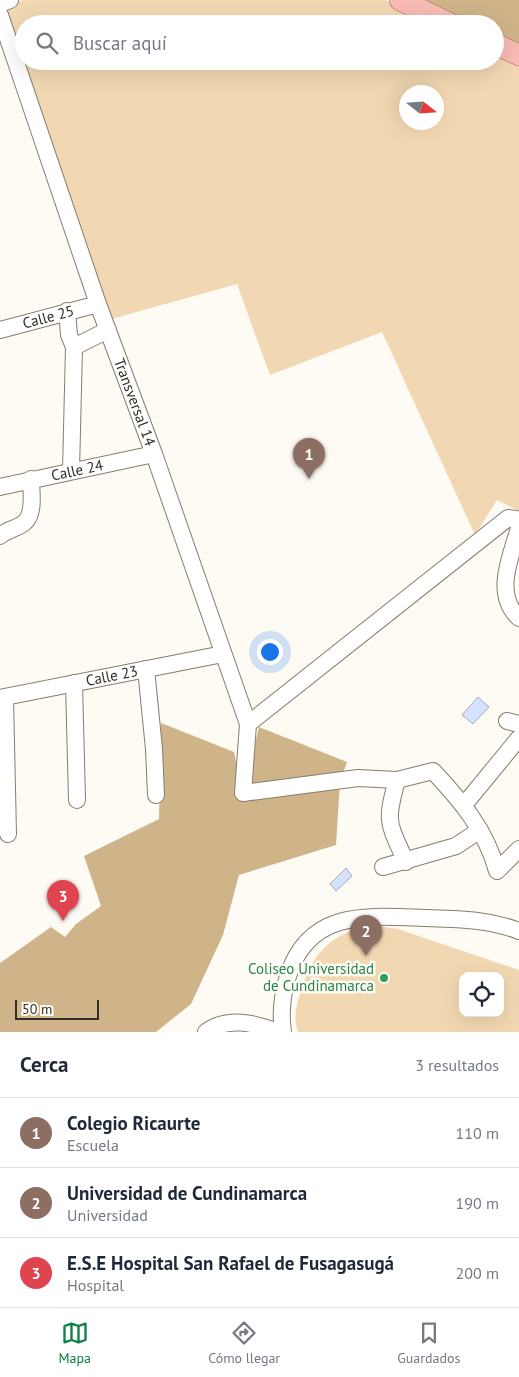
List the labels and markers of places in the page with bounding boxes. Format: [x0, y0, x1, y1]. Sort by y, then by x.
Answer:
pin: 1 [293, 438, 325, 479]
pin: 3 [47, 880, 79, 921]
pin: 2 [350, 915, 382, 956]
place label: Coliseo Universidad de Cundinamarca [248, 959, 374, 995]
marker: Coliseo Universidad de Cundinamarca [378, 972, 390, 984]

